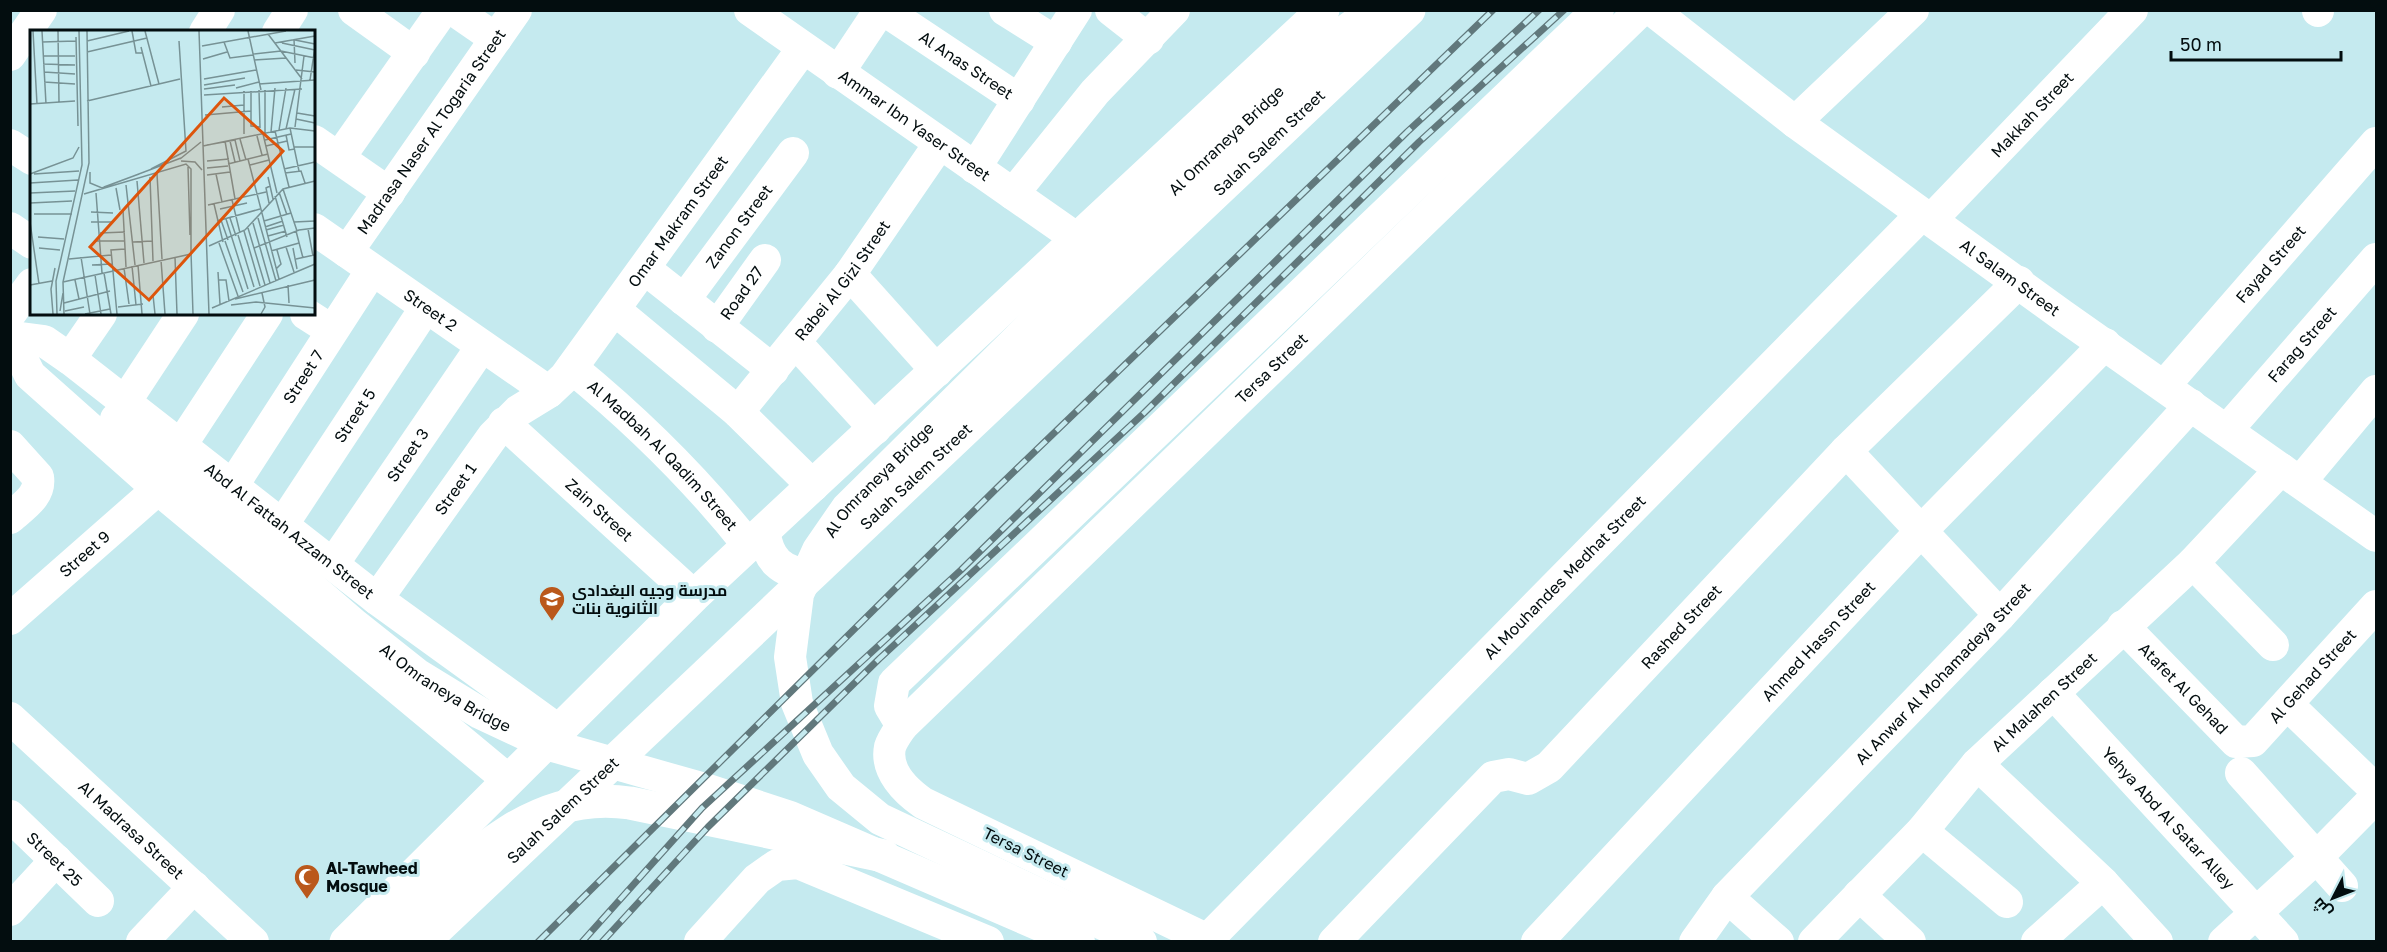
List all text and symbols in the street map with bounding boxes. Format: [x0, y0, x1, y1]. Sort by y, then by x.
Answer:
scale bar [2171, 24, 2340, 62]
street label: Madrasa Naser Al Togaria Street [353, 25, 510, 238]
street label: Al Anas Street [915, 26, 1017, 103]
inset map [30, 30, 315, 315]
text: 50 m [2180, 33, 2222, 55]
street label: Ammar Ibn Yaser Street [835, 65, 994, 185]
street label: Makkah Street [1986, 68, 2078, 162]
street label: Al Omraneya Bridge [1164, 81, 1288, 199]
street label: Salah Salem Street [1209, 85, 1329, 200]
street label: Omar Makram Street [623, 151, 732, 291]
street label: Zanon Street [701, 180, 776, 272]
street label: Rabei Al Gizi Street [790, 216, 894, 345]
street label: Fayad Street [2231, 221, 2310, 307]
street label: Al Salam Street [1956, 235, 2064, 320]
street label: Road 27 [716, 262, 767, 323]
street label: Street 2 [400, 284, 461, 335]
street label: Farag Street [2263, 302, 2341, 386]
street label: Tersa Street [1231, 329, 1312, 408]
street label: Street 7 [278, 346, 328, 407]
street label: Al Madbah Al Qadim Street [584, 375, 742, 535]
street label: Street 5 [329, 385, 380, 446]
street label: Al Omraneya Bridge [820, 418, 938, 541]
street label: Salah Salem Street [856, 419, 976, 534]
street label: Street 3 [382, 424, 433, 486]
street label: Abd Al Fattah Azzam Street [201, 458, 378, 603]
street label: Street 1 [430, 459, 481, 519]
street label: Zain Street [562, 474, 637, 546]
street label: Al Mouhandes Medhat Street [1479, 491, 1650, 663]
street label: Street 9 [55, 526, 114, 581]
street label: Ahmed Hassn Street [1757, 577, 1879, 705]
street label: Al Anwar Al Mohamadeya Street [1851, 578, 2035, 769]
place label: مدرسة وجيه البغدادى الثانوية بنات [572, 580, 727, 618]
street label: Rashed Street [1637, 580, 1725, 673]
school or university icon: مدرسة وجيه البغدادى الثانوية بنات [537, 584, 567, 622]
street label: Al Gehad Street [2264, 625, 2360, 727]
street label: Atafet Al Gehad [2135, 638, 2233, 738]
street label: Al Omraneya Bridge [376, 639, 514, 736]
street label: Al Malahen Street [1987, 648, 2101, 756]
street label: Yehya Abd Al Satar Alley [2098, 743, 2239, 893]
street label: Salah Salem Street [502, 753, 623, 868]
street label: Al Madrasa Street [74, 776, 188, 883]
street label: Tersa Street [980, 823, 1072, 881]
street label: Street 25 [22, 828, 87, 891]
place label: Al-Tawheed Mosque [326, 858, 418, 896]
mosque icon: Al-Tawheed Mosque [292, 862, 322, 900]
north arrow [2303, 868, 2363, 928]
text: ش [2308, 894, 2336, 922]

